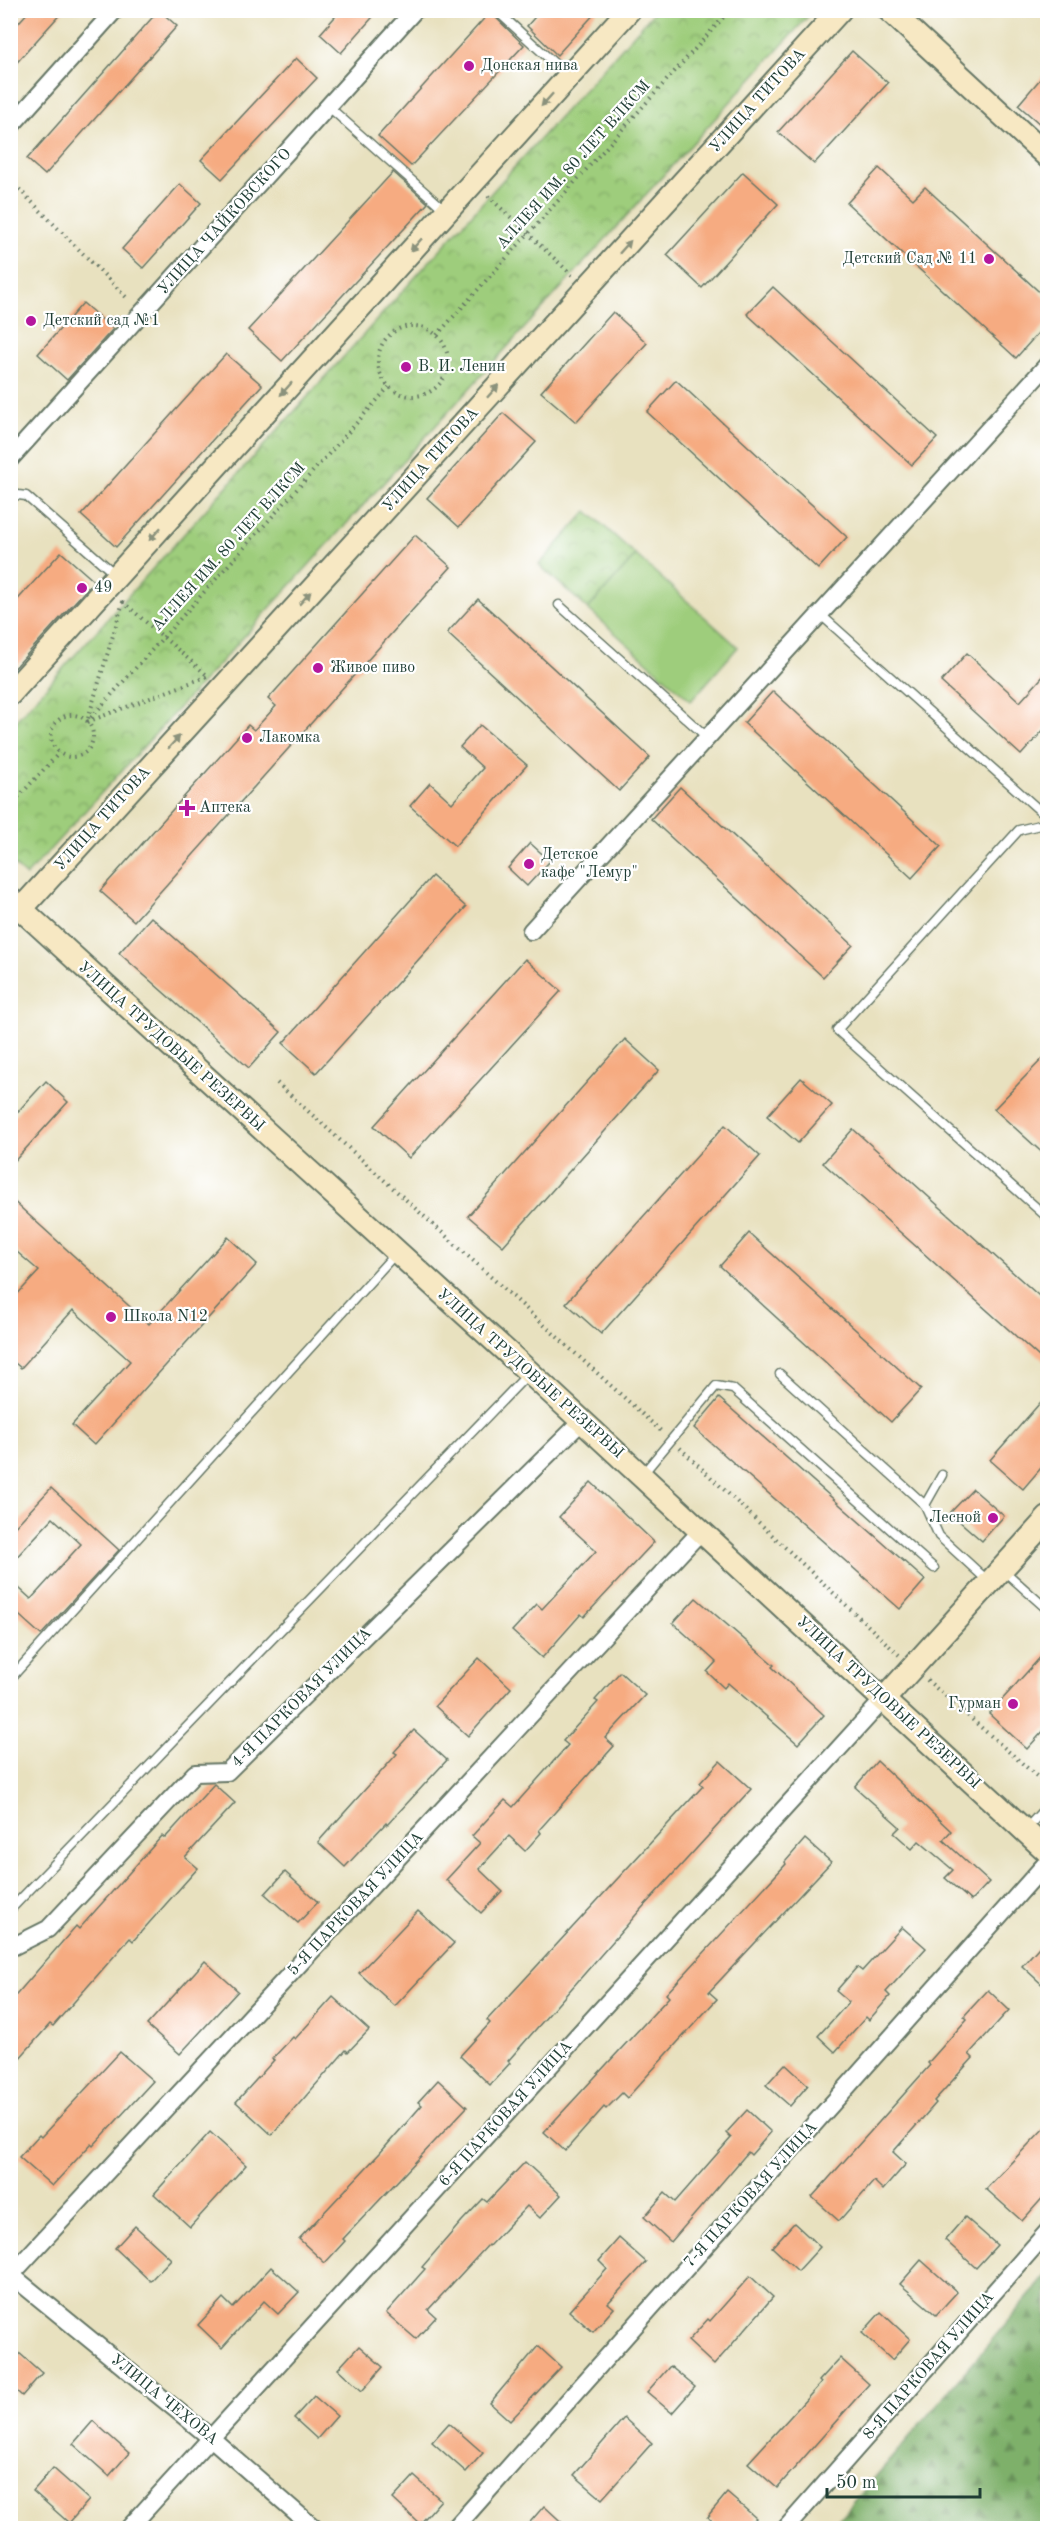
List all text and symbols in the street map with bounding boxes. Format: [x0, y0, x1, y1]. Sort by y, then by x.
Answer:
street label: УЛИЦА ТИТОВА [707, 46, 809, 156]
place label: Донская нива [481, 58, 578, 74]
marker: Донская нива [462, 59, 476, 73]
street label: АЛЛЕЯ ИМ. 80 ЛЕТ ВЛКСМ [494, 78, 654, 252]
one-way arrow [541, 92, 554, 107]
street label: УЛИЦА ЧАЙКОВСКОГО [152, 143, 295, 298]
one-way arrow [409, 237, 423, 252]
one-way arrow [617, 241, 631, 255]
place label: Детский Сад № 11 [842, 251, 977, 267]
marker: Детский Сад № 11 [982, 252, 996, 266]
place label: Детский сад №1 [43, 313, 160, 329]
marker: Детский сад №1 [24, 314, 38, 328]
place label: В. И. Ленин [418, 359, 505, 375]
marker: В. И. Ленин [399, 360, 413, 374]
one-way arrow [279, 382, 293, 397]
one-way arrow [486, 384, 500, 399]
street label: УЛИЦА ТИТОВА [380, 405, 482, 515]
street label: АЛЛЕЯ ИМ. 80 ЛЕТ ВЛКСМ [149, 460, 309, 634]
one-way arrow [149, 526, 162, 541]
place label: 49 [94, 580, 113, 596]
marker: 49 [75, 581, 89, 595]
one-way arrow [298, 590, 312, 605]
place label: Живое пиво [330, 660, 415, 676]
marker: Живое пиво [311, 661, 325, 675]
place label: Лакомка [259, 730, 321, 746]
marker: Лакомка [240, 731, 254, 745]
one-way arrow [167, 735, 180, 750]
street label: УЛИЦА ТИТОВА [52, 764, 154, 874]
place label: Аптека [199, 800, 251, 816]
marker: Аптека [180, 801, 194, 815]
place label: Детское кафе "Лемур" [541, 847, 638, 881]
marker: Детское кафе "Лемур" [522, 857, 536, 871]
street label: УЛИЦА ТРУДОВЫЕ РЕЗЕРВЫ [75, 959, 267, 1135]
street label: УЛИЦА ТРУДОВЫЕ РЕЗЕРВЫ [434, 1286, 626, 1462]
place label: Школа N12 [123, 1309, 208, 1325]
marker: Школа N12 [104, 1310, 118, 1324]
place label: Лесной [929, 1510, 981, 1526]
marker: Лесной [986, 1511, 1000, 1525]
street label: УЛИЦА ТРУДОВЫЕ РЕЗЕРВЫ [793, 1614, 983, 1792]
street label: 4-Я ПАРКОВАЯ УЛИЦА [229, 1625, 375, 1771]
place label: Гурман [948, 1696, 1001, 1712]
marker: Гурман [1006, 1697, 1020, 1711]
street label: 5-Я ПАРКОВАЯ УЛИЦА [285, 1829, 427, 1979]
street label: 6-Я ПАРКОВАЯ УЛИЦА [436, 2038, 576, 2190]
street label: 7-Я ПАРКОВАЯ УЛИЦА [681, 2119, 821, 2271]
street label: 8-Я ПАРКОВАЯ УЛИЦА [861, 2289, 997, 2443]
street label: УЛИЦА ЧЕХОВА [107, 2352, 221, 2448]
scale bar [827, 2461, 980, 2499]
text: 50 m [836, 2474, 876, 2492]

